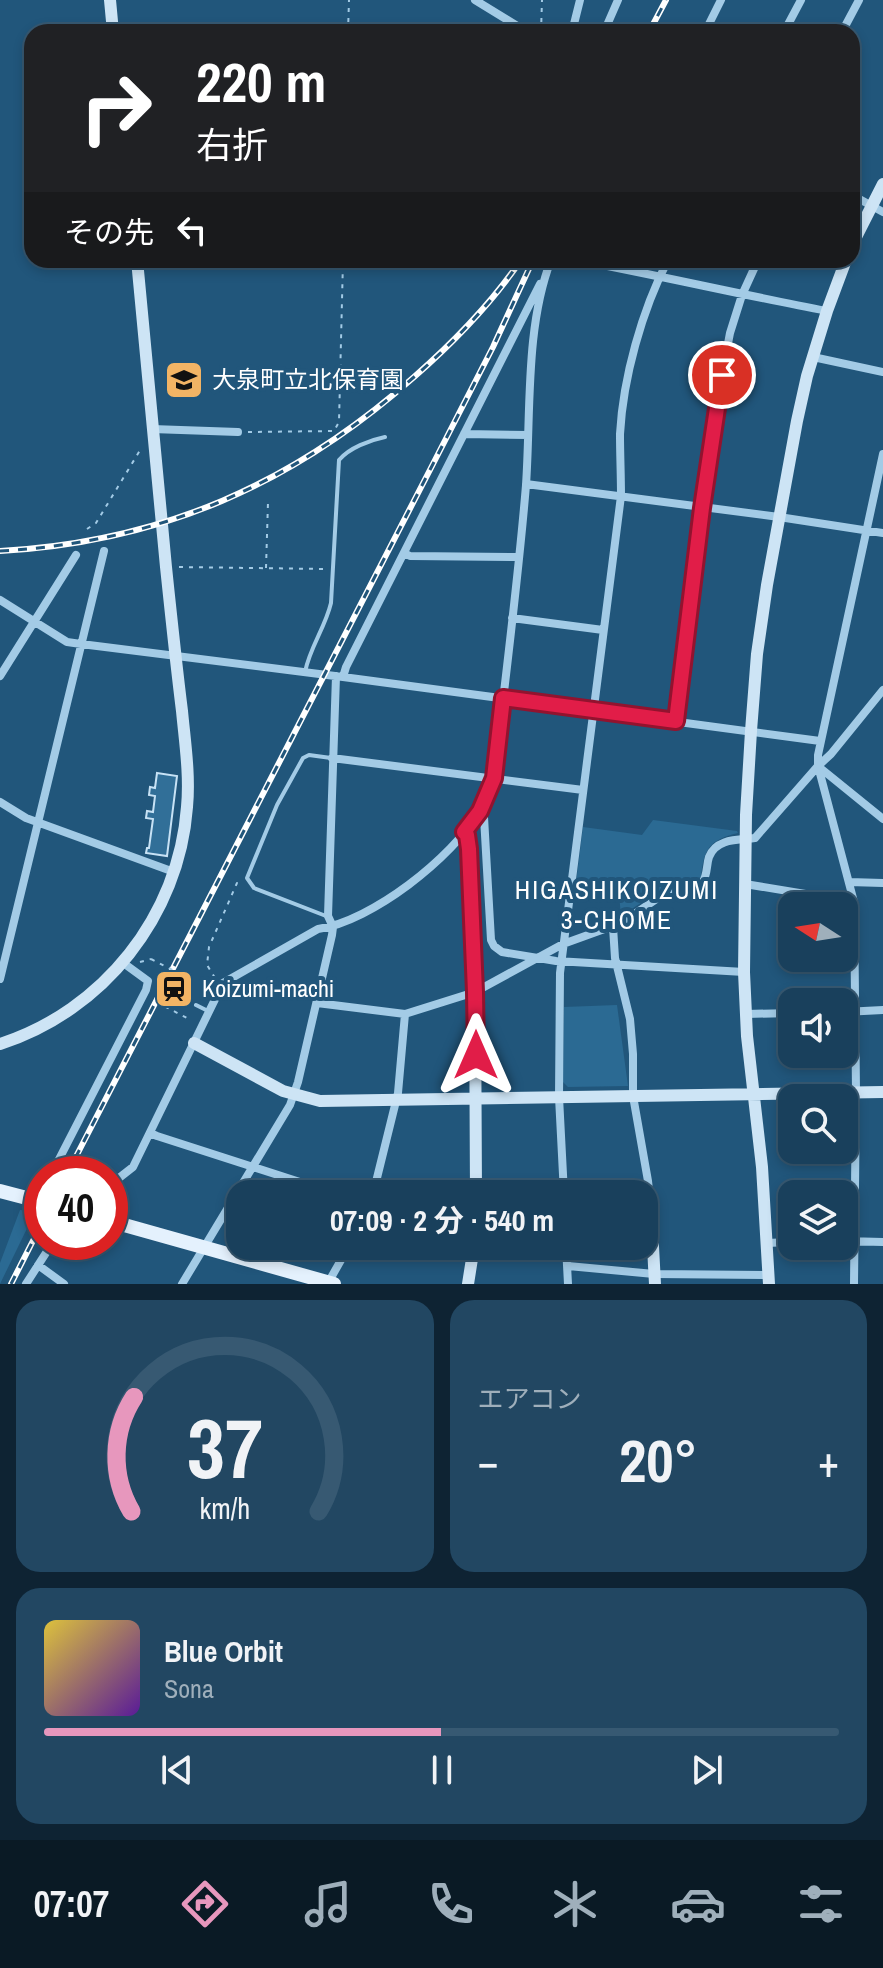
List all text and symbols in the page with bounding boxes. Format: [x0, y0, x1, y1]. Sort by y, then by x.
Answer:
text: 220 m [196, 44, 326, 119]
icon: right [64, 56, 168, 160]
text: 右折 [196, 121, 268, 169]
icon: left [170, 208, 214, 252]
text: その先 [64, 212, 154, 252]
pin [688, 341, 756, 409]
icon: arrive [700, 353, 744, 397]
school or university icon: 大泉町立北保育園 [163, 359, 205, 401]
place label: 大泉町立北保育園 [212, 363, 404, 395]
district label: HIGASHIKOIZUMI 3-CHOME [515, 872, 719, 937]
north arrow [778, 892, 858, 972]
map controls [778, 892, 858, 1260]
station icon: Koizumi-machi [153, 968, 195, 1010]
place label: Koizumi-machi [202, 972, 334, 1004]
button: sound [778, 988, 858, 1068]
position arrow [434, 1013, 518, 1097]
button: search [778, 1084, 858, 1164]
speed limit sign: 40 [24, 1156, 128, 1260]
button: layers [778, 1180, 858, 1260]
text: 07:09 · 2 分 · 540 m [330, 1200, 554, 1240]
text: エアコン [478, 1381, 582, 1416]
text: 37 [187, 1392, 263, 1504]
text: 20° [619, 1420, 698, 1501]
text: − [478, 1431, 499, 1491]
text: + [818, 1431, 839, 1491]
text: km/h [199, 1489, 250, 1528]
text: Blue Orbit [164, 1631, 283, 1671]
text: Sona [164, 1671, 214, 1706]
icon: previous [155, 1748, 199, 1792]
icon: pause [420, 1748, 464, 1792]
icon: next [685, 1748, 729, 1792]
icon: directions [177, 1876, 233, 1932]
icon: music [300, 1876, 356, 1932]
icon: phone [423, 1876, 479, 1932]
icon: climate [547, 1876, 603, 1932]
icon: car [670, 1876, 726, 1932]
icon: filters [793, 1876, 849, 1932]
text: 07:07 [34, 1880, 109, 1928]

